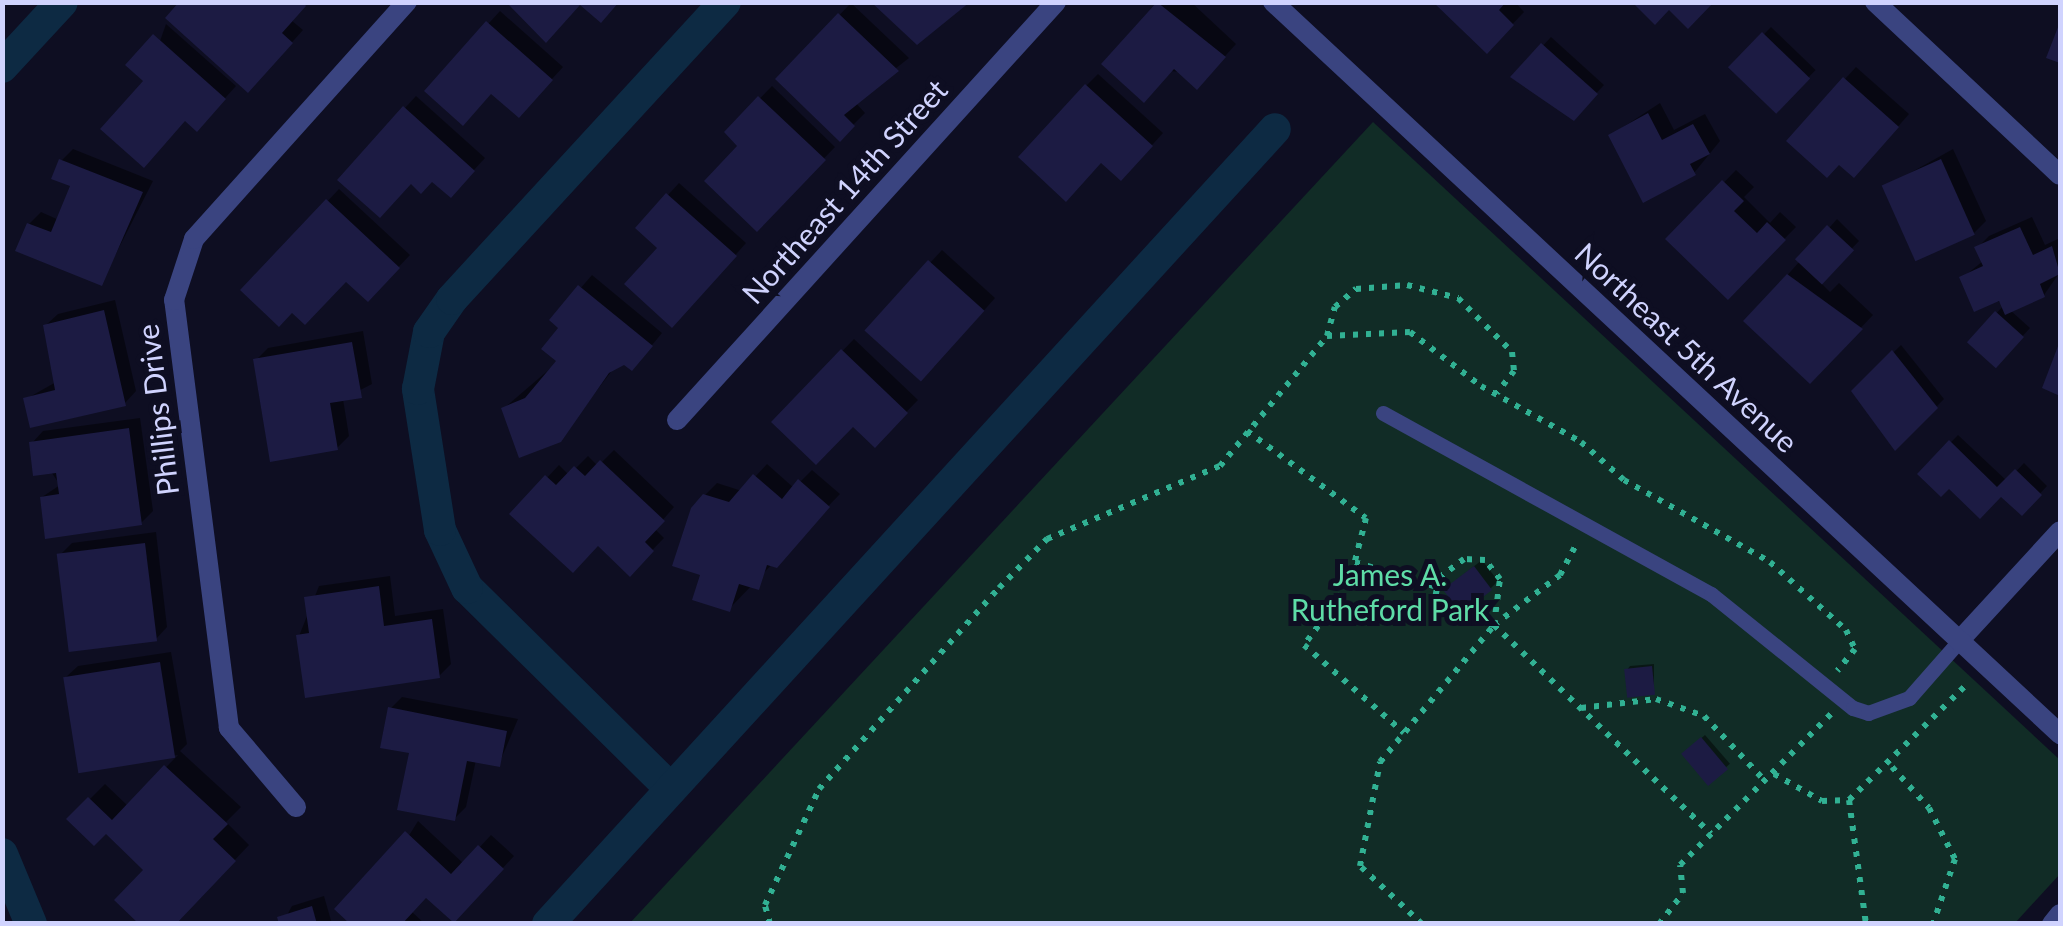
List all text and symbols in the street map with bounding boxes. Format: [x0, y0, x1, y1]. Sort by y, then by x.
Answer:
street label: Northeast 14th Street [734, 72, 954, 310]
street label: Northeast 5th Avenue [1568, 234, 1806, 460]
street label: Phillips Drive [129, 322, 185, 498]
park label: James A. Rutheford Park [1291, 556, 1489, 626]

